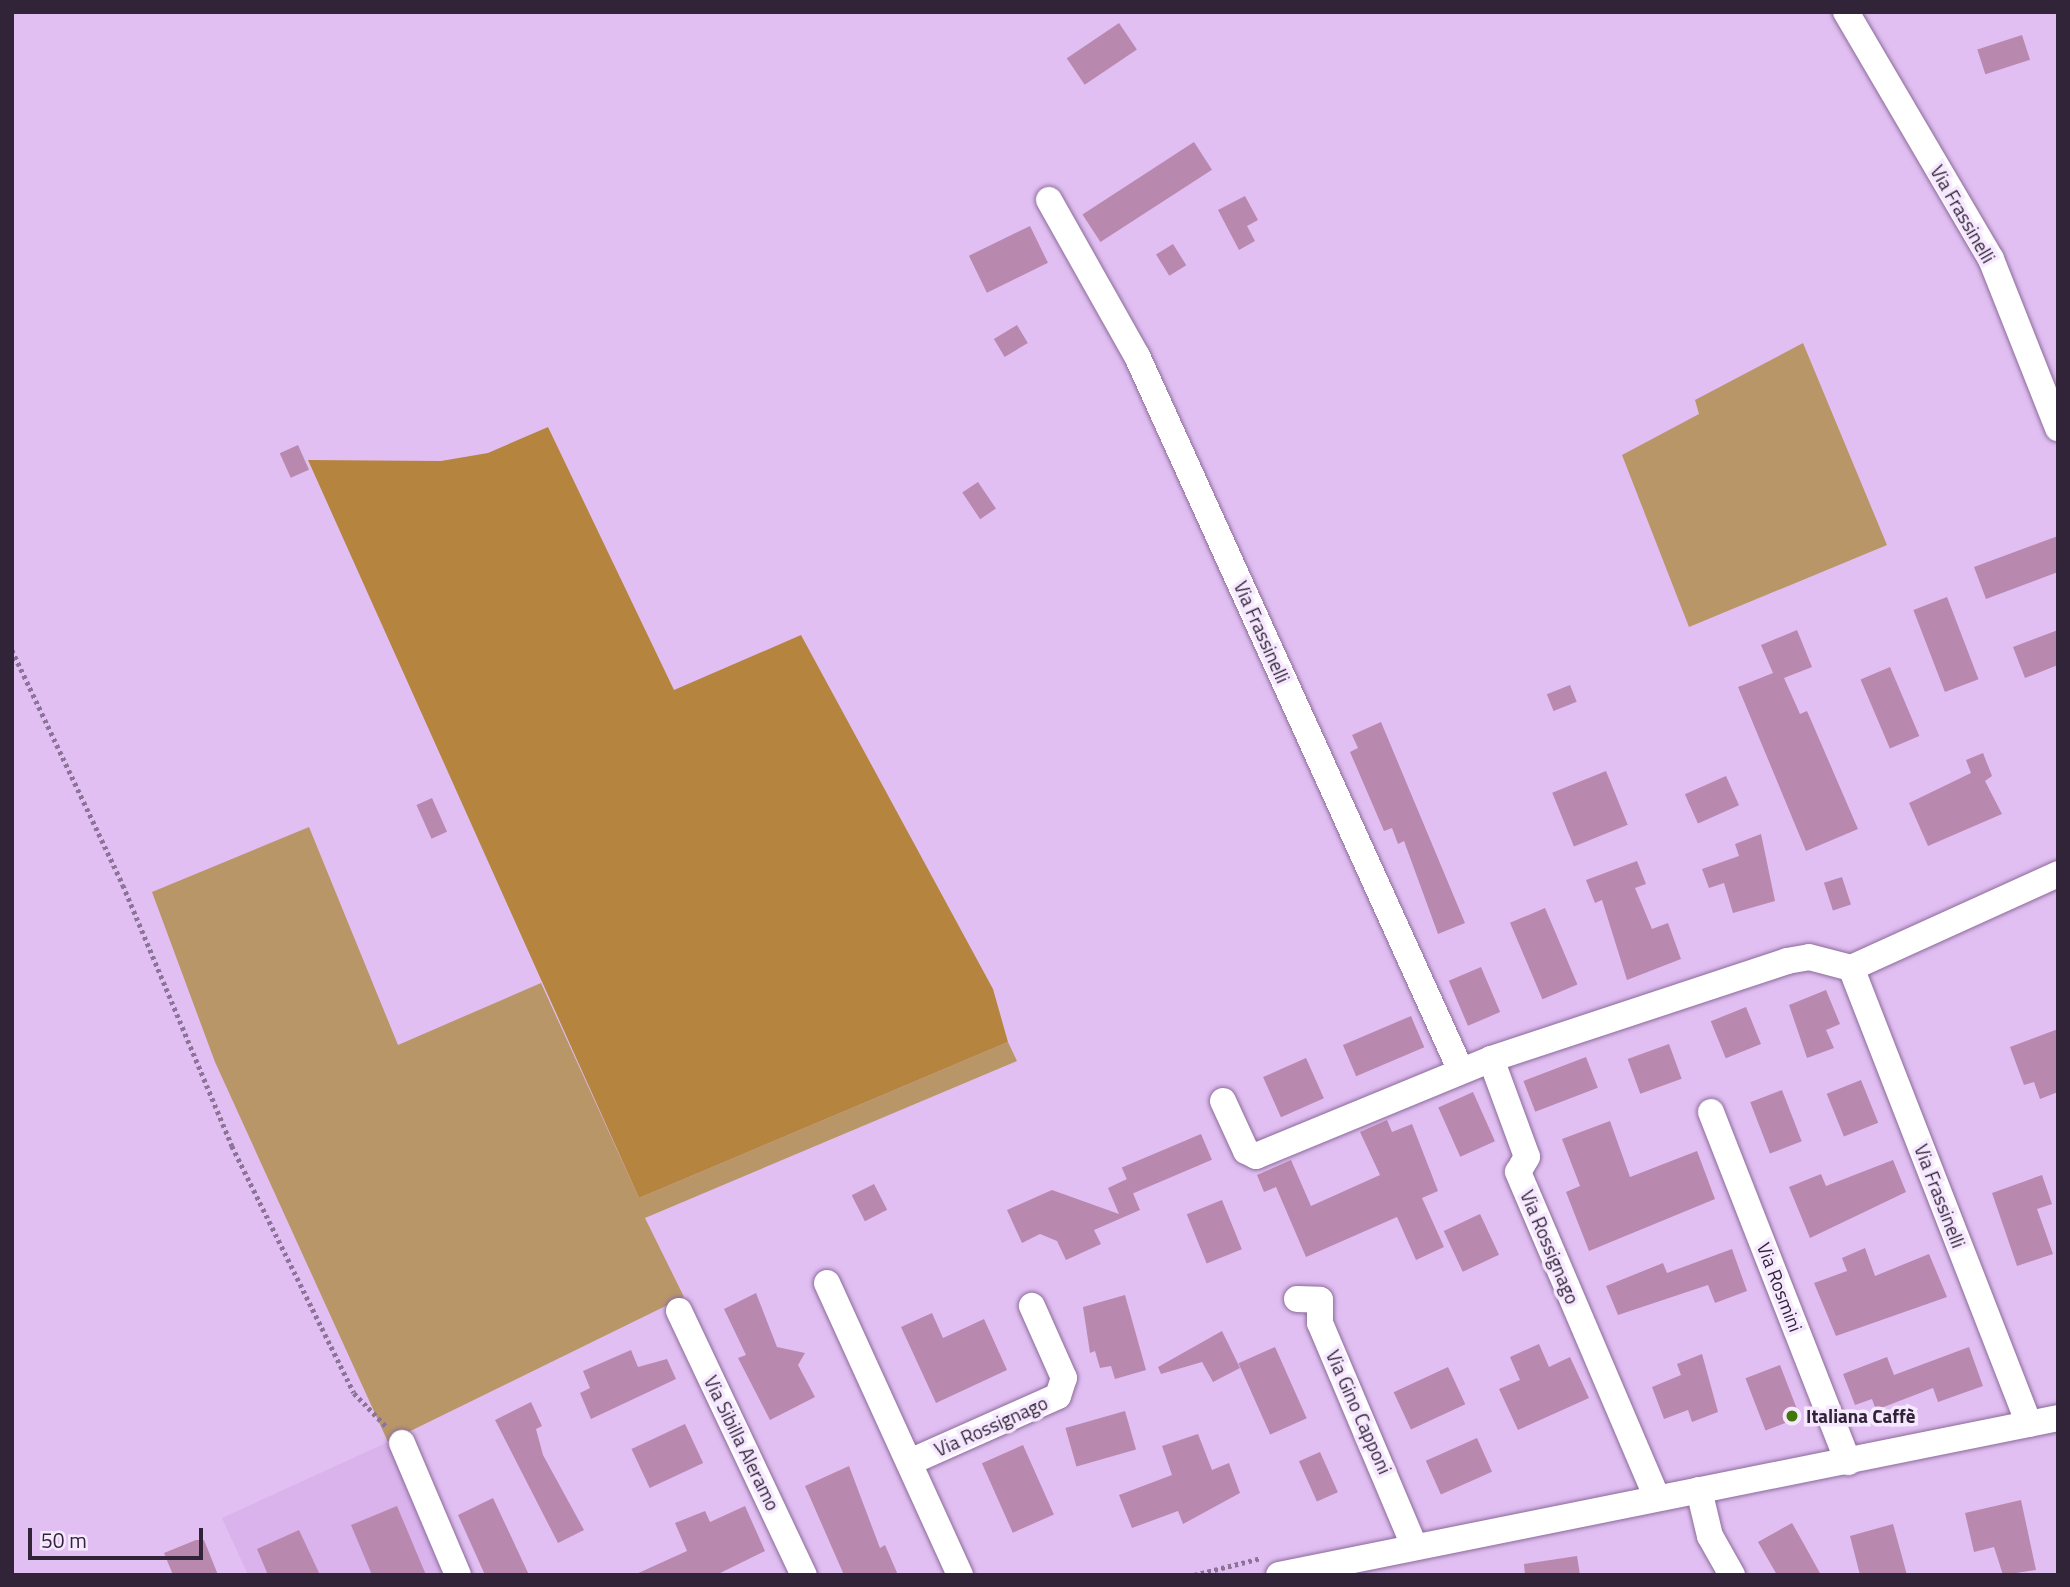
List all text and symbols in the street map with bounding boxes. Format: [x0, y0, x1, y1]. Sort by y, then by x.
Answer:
street label: Via Frassinelli [1926, 161, 2000, 267]
street label: Via Frassinelli [1229, 577, 1295, 687]
street label: Via Frassinelli [1910, 1141, 1970, 1251]
street label: Via Rossignago [1516, 1187, 1584, 1307]
street label: Via Rosmini [1753, 1239, 1807, 1335]
street label: Via Gino Capponi [1321, 1346, 1397, 1478]
street label: Via Sibilla Aleramo [699, 1372, 785, 1514]
street label: Via Rossignago [931, 1391, 1051, 1461]
place label: Italiana Caffè [1806, 1405, 1915, 1427]
marker: Italiana Caffè [1784, 1408, 1800, 1424]
scale bar [32, 1514, 206, 1558]
text: 50 m [41, 1524, 87, 1556]

